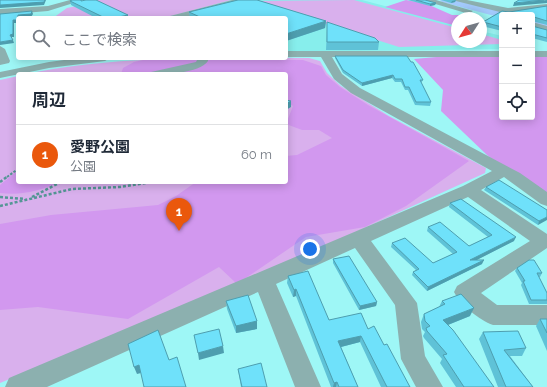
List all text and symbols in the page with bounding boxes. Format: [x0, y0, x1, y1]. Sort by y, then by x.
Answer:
north arrow [451, 12, 487, 48]
map controls [499, 12, 535, 120]
button: + [499, 12, 535, 48]
search box [16, 16, 288, 60]
icon: search [30, 27, 52, 49]
text: ここで検索 [62, 31, 137, 49]
button: − [499, 48, 535, 84]
button: locate [499, 84, 535, 120]
text: 周辺 [32, 90, 66, 110]
text: 愛野公園 [70, 138, 130, 156]
text: 1 [42, 147, 48, 162]
text: 60 m [241, 147, 272, 162]
text: 公園 [70, 159, 96, 174]
pin: 1 [166, 198, 192, 231]
your location [300, 239, 320, 259]

